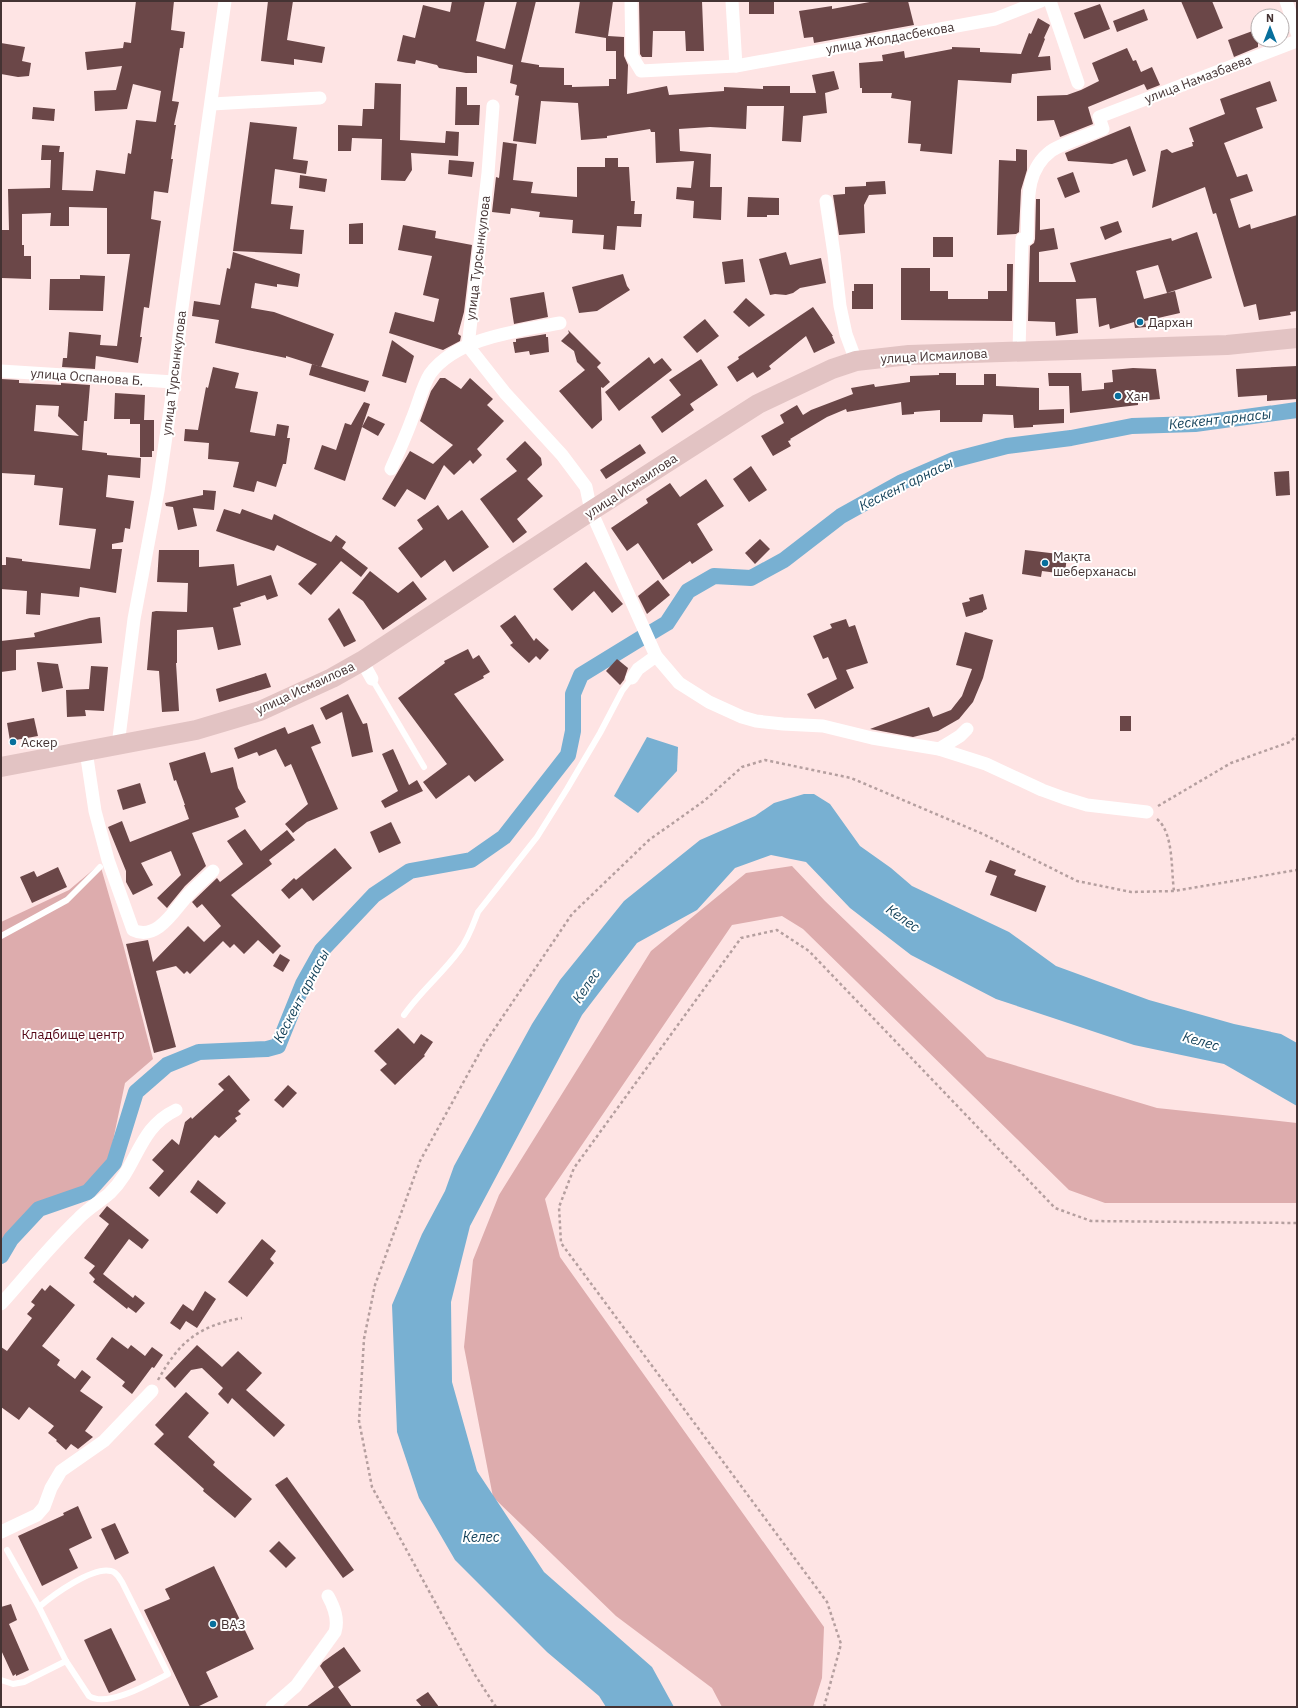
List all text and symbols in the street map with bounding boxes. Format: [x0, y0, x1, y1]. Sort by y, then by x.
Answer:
north arrow [1250, 8, 1290, 48]
text: N [1266, 11, 1274, 25]
street label: улица Жолдасбекова [824, 18, 956, 58]
street label: улица Намазбаева [1142, 51, 1254, 107]
street label: улица Турсынкулова [462, 194, 494, 321]
street label: улица Турсынкулова [158, 309, 190, 436]
place label: Дархан [1148, 314, 1193, 331]
marker: Дархан [1135, 317, 1145, 327]
street label: улица Исмаилова [880, 345, 988, 367]
street label: улица Оспанова Б. [30, 365, 144, 389]
place label: Хан [1126, 388, 1148, 405]
marker: Хан [1113, 391, 1123, 401]
water label: Кескент арнасы [1168, 405, 1272, 433]
street label: улица Исмаилова [581, 450, 681, 522]
water label: Кескент арнасы [856, 453, 956, 515]
place label: Мақта шеберханасы [1053, 548, 1136, 580]
marker: Мақта шеберханасы [1040, 558, 1050, 568]
street label: улица Исмаилова [253, 658, 357, 718]
place label: Аскер [21, 734, 58, 751]
marker: Аскер [8, 737, 18, 747]
water label: Келес [883, 900, 924, 936]
water label: Кескент арнасы [269, 946, 333, 1046]
water label: Келес [568, 965, 604, 1006]
park label: Кладбище центр [21, 1026, 125, 1043]
water label: Келес [1181, 1027, 1222, 1055]
water label: Келес [462, 1528, 500, 1546]
place label: ВАЗ [221, 1616, 245, 1633]
marker: ВАЗ [208, 1619, 218, 1629]

